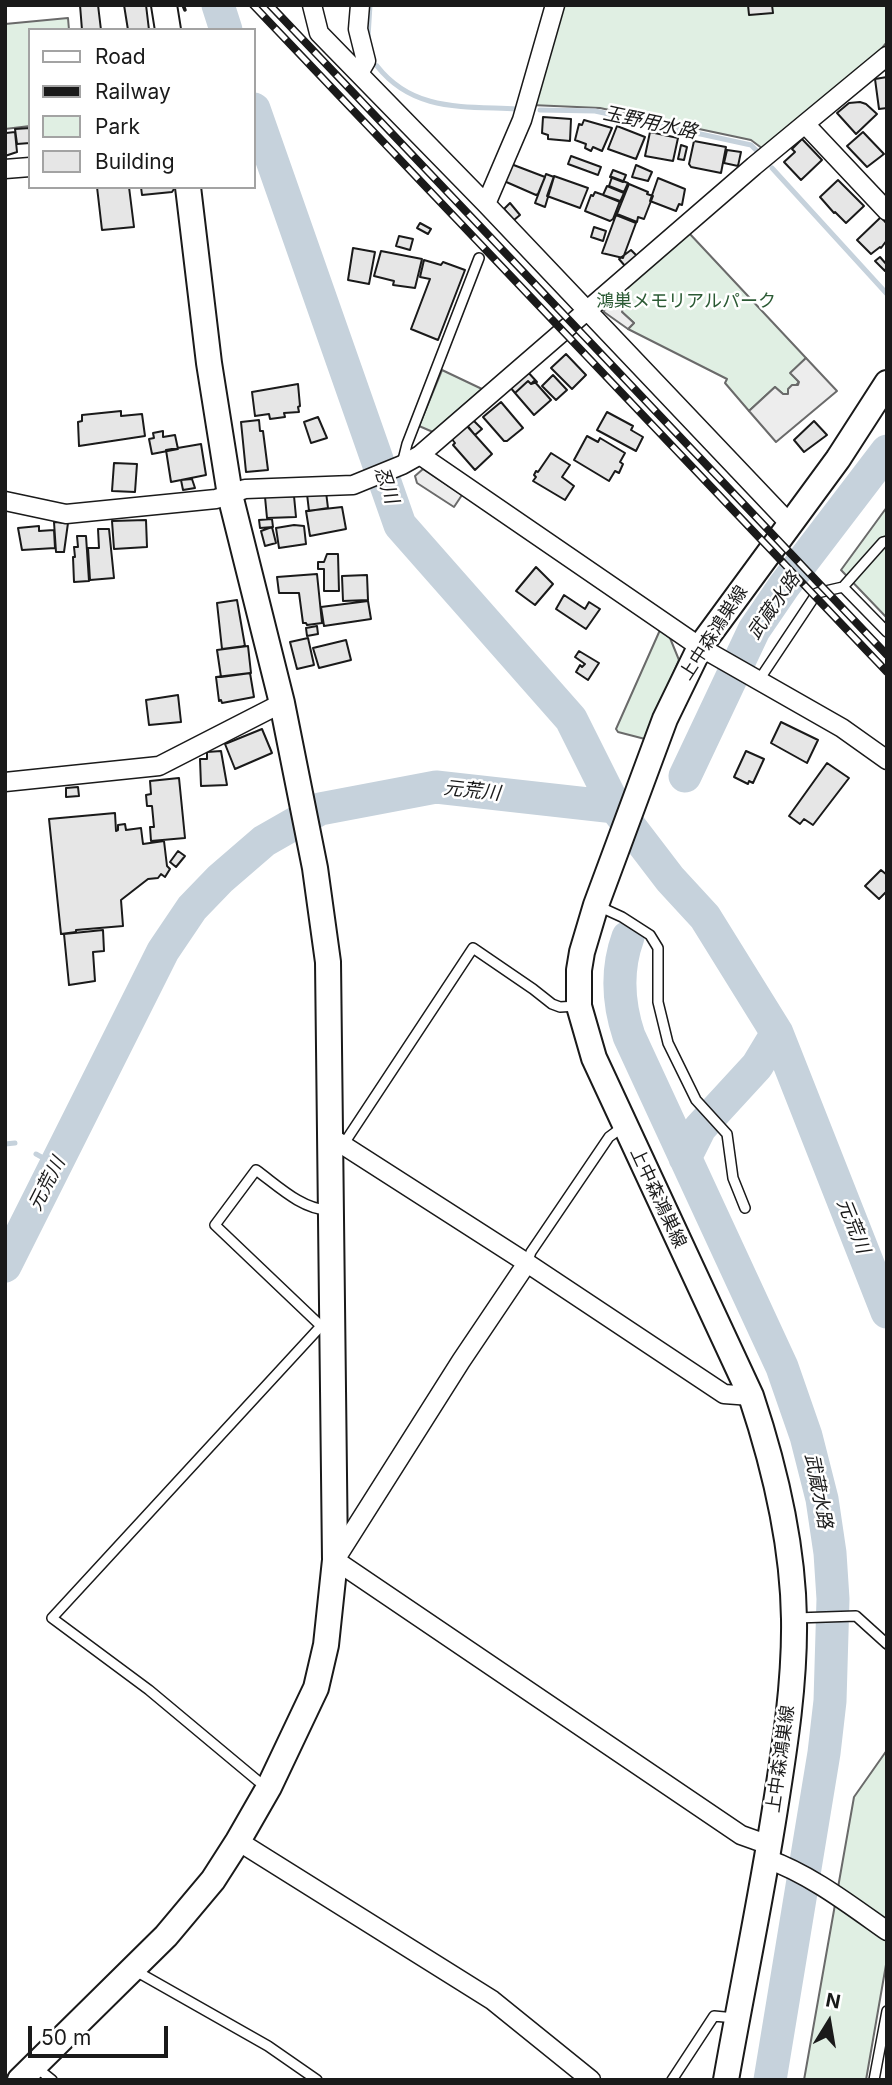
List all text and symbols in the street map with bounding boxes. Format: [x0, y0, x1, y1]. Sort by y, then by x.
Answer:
legend [28, 28, 256, 189]
text: Road [95, 44, 146, 69]
text: Railway [95, 79, 171, 104]
water label: 玉野用水路 [601, 102, 699, 144]
text: Park [95, 114, 140, 139]
text: Building [95, 149, 175, 174]
park label: 鴻巣メモリアルパーク [596, 291, 776, 313]
water label: 忍川 [369, 463, 403, 507]
water label: 武蔵水路 [743, 568, 805, 644]
street label: 上中森鴻巣線 [676, 582, 752, 684]
water label: 元荒川 [442, 777, 502, 805]
street label: 上中森鴻巣線 [625, 1144, 691, 1252]
water label: 元荒川 [24, 1153, 70, 1215]
water label: 元荒川 [832, 1195, 874, 1257]
water label: 武蔵水路 [800, 1452, 836, 1530]
street label: 上中森鴻巣線 [763, 1704, 799, 1814]
north arrow [794, 1987, 864, 2057]
text: N [824, 1988, 842, 2014]
scale bar [32, 2011, 172, 2056]
text: 50 m [41, 2025, 91, 2050]

